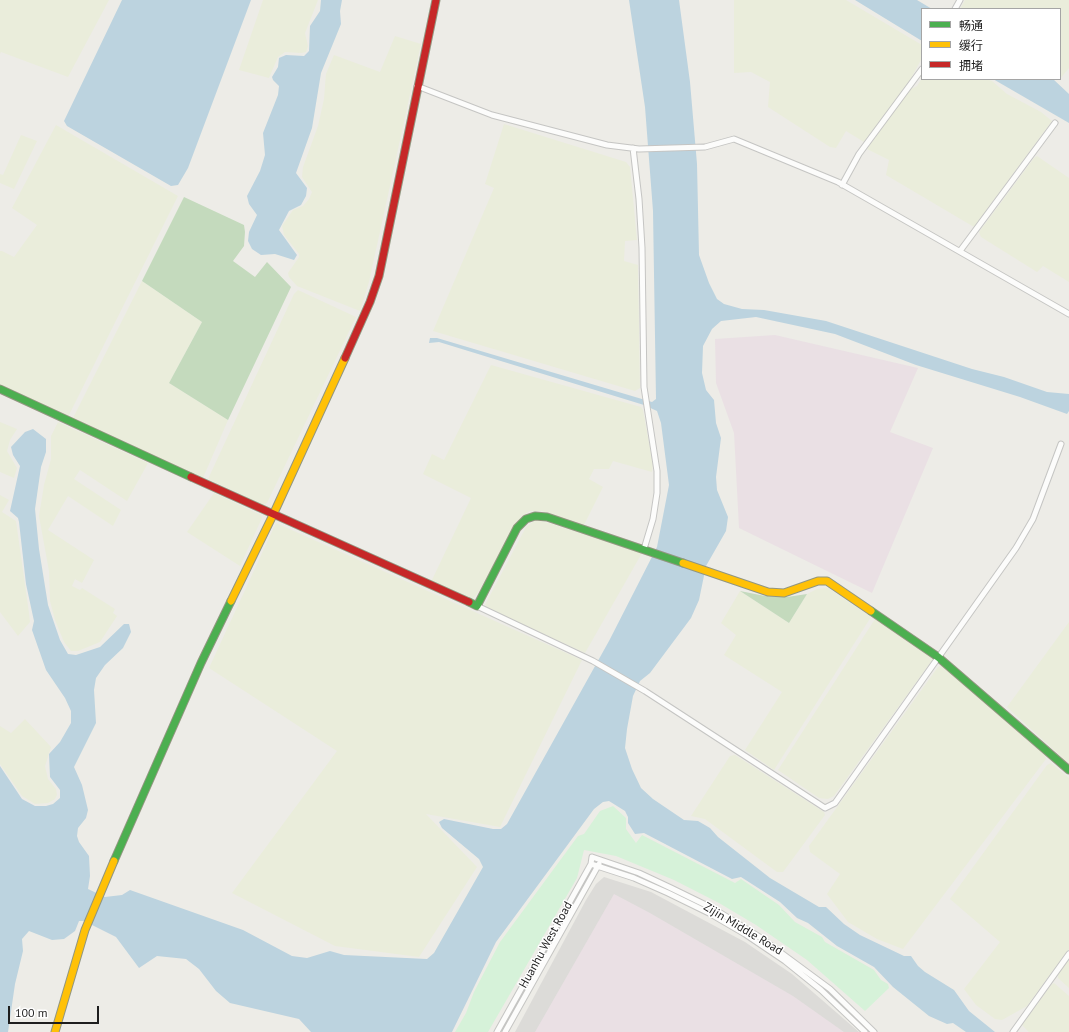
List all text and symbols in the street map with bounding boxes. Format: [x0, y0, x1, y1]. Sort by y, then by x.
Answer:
legend [921, 8, 1061, 80]
text: 畅通 [959, 18, 983, 33]
text: 缓行 [959, 38, 983, 53]
text: 拥堵 [959, 58, 983, 73]
street label: Huanhu West Road [516, 899, 576, 991]
street label: Zijin Middle Road [701, 900, 785, 958]
scale bar [10, 998, 101, 1024]
text: 100 m [15, 1005, 48, 1020]

